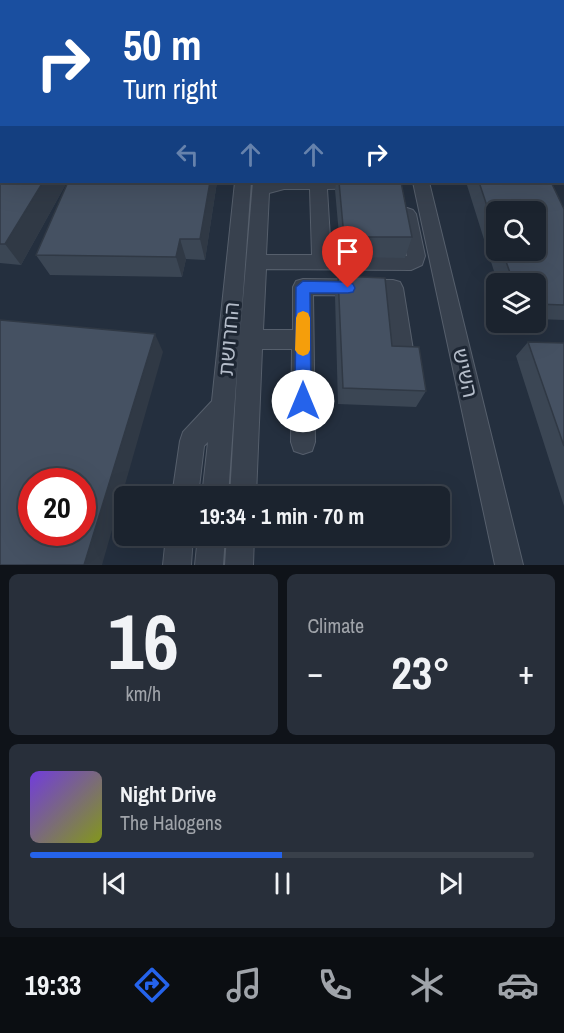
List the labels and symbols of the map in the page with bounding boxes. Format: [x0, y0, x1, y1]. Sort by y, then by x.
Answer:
pin [322, 226, 373, 288]
street label: החרושת [211, 301, 246, 377]
street label: השיש [446, 345, 485, 401]
position arrow [271, 369, 335, 433]
speed limit sign: 20 [18, 468, 96, 546]

